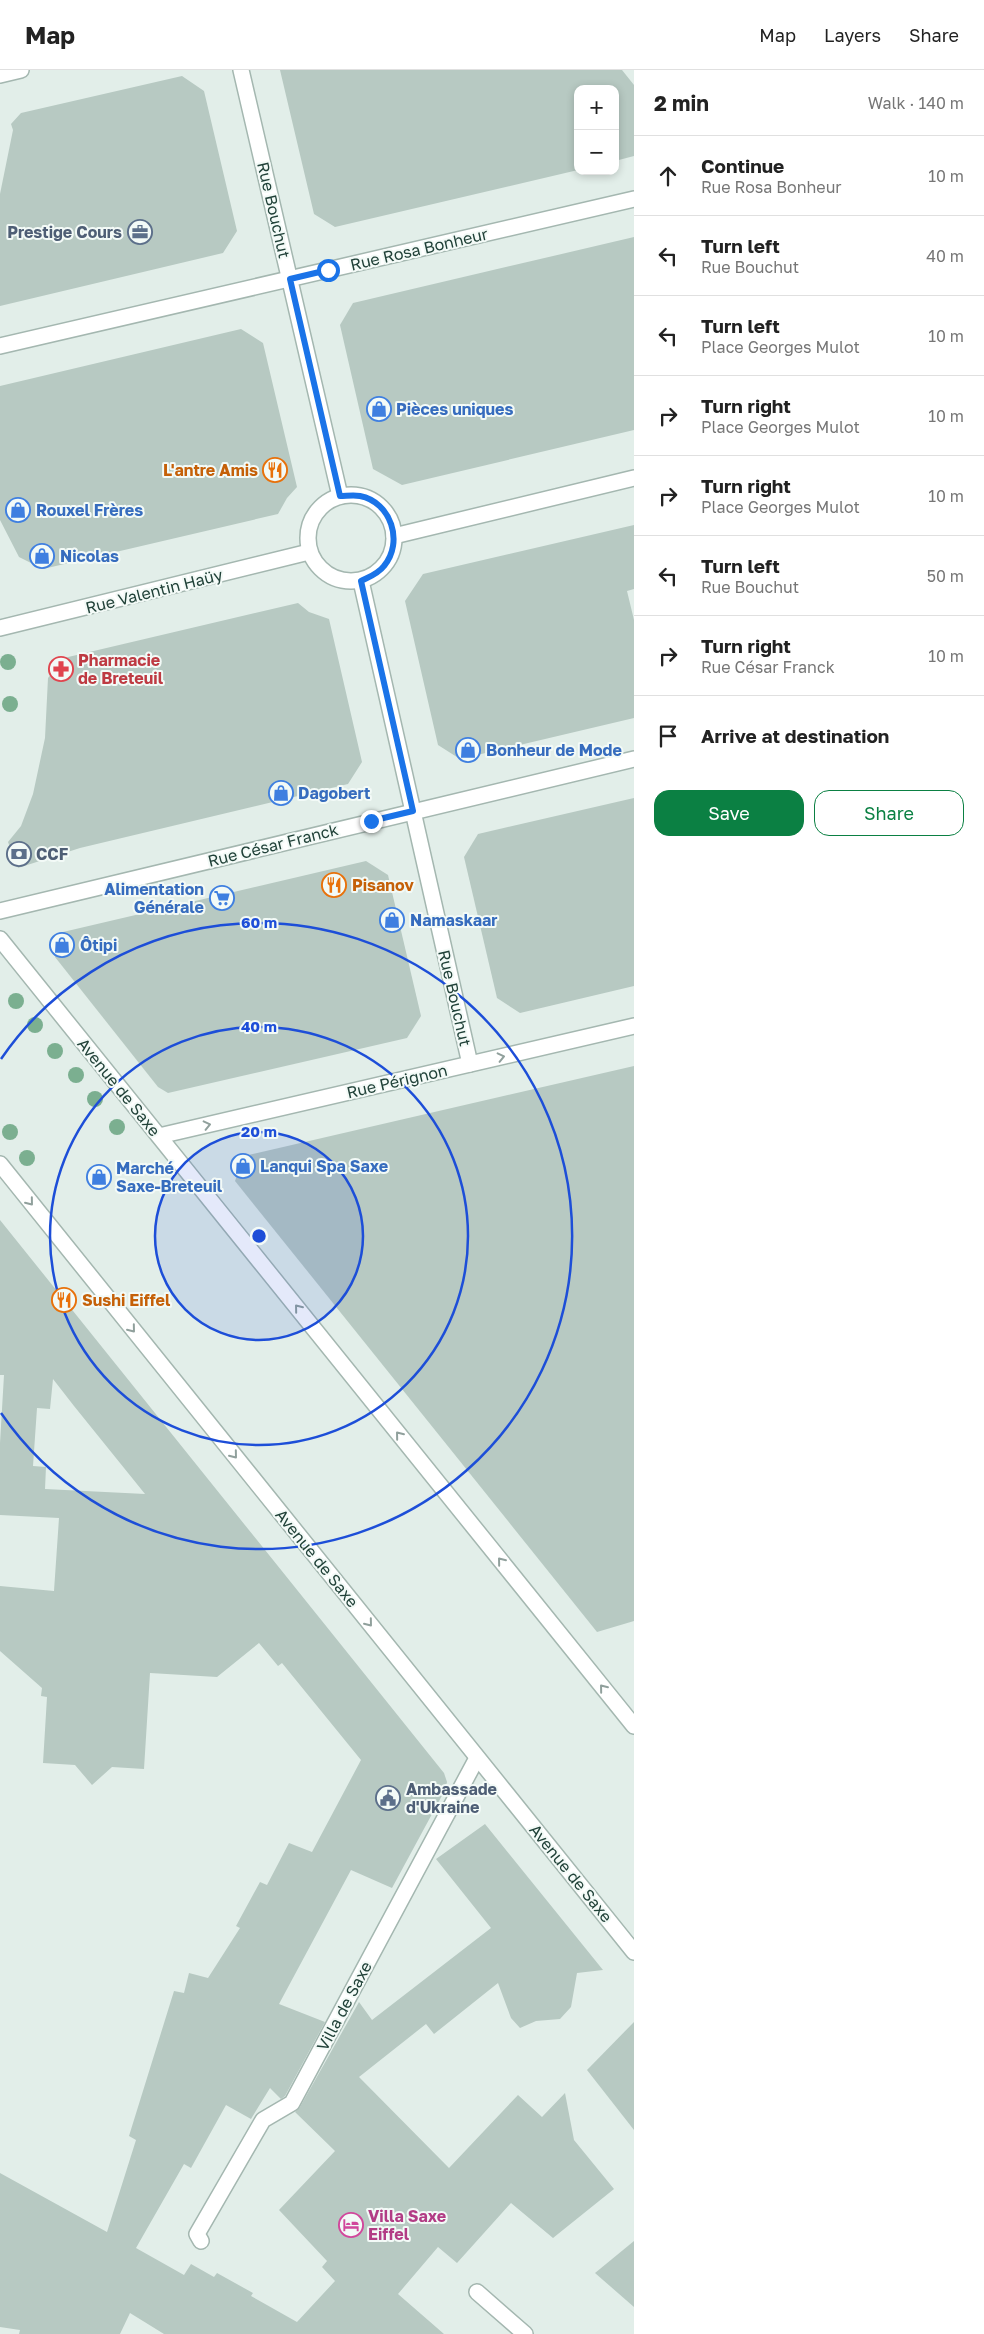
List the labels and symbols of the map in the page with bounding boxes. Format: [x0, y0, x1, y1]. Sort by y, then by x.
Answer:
street label: Rue Bouchut [253, 160, 295, 260]
office icon: Prestige Cours [127, 219, 153, 245]
place label: Prestige Cours [7, 222, 122, 242]
street label: Rue Rosa Bonheur [348, 223, 490, 275]
route start [317, 259, 340, 282]
shop icon: Pièces uniques [366, 396, 392, 422]
place label: Pièces uniques [396, 399, 514, 419]
restaurant icon: L'antre Amis [262, 457, 288, 483]
place label: L'antre Amis [163, 460, 258, 480]
shop icon: Rouxel Frères [5, 497, 31, 523]
place label: Rouxel Frères [36, 500, 143, 520]
shop icon: Nicolas [29, 543, 55, 569]
place label: Nicolas [60, 546, 119, 566]
street label: Rue Valentin Haüy [83, 564, 225, 618]
place label: Pharmacie de Breteuil [78, 650, 164, 688]
pharmacy icon: Pharmacie de Breteuil [48, 656, 74, 682]
shop icon: Bonheur de Mode [455, 737, 481, 763]
place label: Bonheur de Mode [486, 740, 622, 760]
shop icon: Dagobert [268, 780, 294, 806]
place label: Dagobert [298, 783, 370, 803]
route end [360, 810, 383, 833]
street label: Rue César Franck [206, 819, 340, 871]
bank icon: CCF [6, 841, 32, 867]
place label: CCF [36, 844, 69, 864]
restaurant icon: Pisanov [321, 872, 347, 898]
place label: Pisanov [352, 875, 414, 895]
place label: Alimentation Générale [104, 879, 204, 917]
supermarket icon: Alimentation Générale [209, 885, 235, 911]
shop icon: Namaskaar [379, 907, 405, 933]
place label: Namaskaar [410, 910, 498, 930]
text: 60 m [241, 913, 277, 931]
shop icon: Ôtipi [49, 932, 75, 958]
place label: Ôtipi [80, 935, 117, 955]
street label: Rue Bouchut [434, 948, 476, 1048]
text: 40 m [241, 1017, 277, 1035]
street label: Avenue de Saxe [73, 1034, 165, 1140]
one-way arrow [497, 1052, 506, 1063]
street label: Rue Pérignon [345, 1060, 449, 1102]
one-way arrow [202, 1121, 211, 1131]
text: 20 m [241, 1122, 277, 1140]
shop icon: Lanqui Spa Saxe [230, 1153, 256, 1179]
place label: Lanqui Spa Saxe [260, 1156, 388, 1176]
place label: Marché Saxe-Breteuil [116, 1158, 223, 1196]
shop icon: Marché Saxe-Breteuil [86, 1164, 112, 1190]
one-way arrow [25, 1196, 33, 1205]
centre of rings [250, 1227, 268, 1245]
restaurant icon: Sushi Eiffel [51, 1287, 77, 1313]
place label: Sushi Eiffel [82, 1290, 171, 1310]
one-way arrow [295, 1305, 303, 1314]
one-way arrow [127, 1323, 136, 1332]
one-way arrow [396, 1431, 405, 1440]
one-way arrow [229, 1449, 237, 1458]
street label: Avenue de Saxe [271, 1505, 363, 1611]
one-way arrow [499, 1558, 507, 1567]
one-way arrow [363, 1617, 371, 1626]
one-way arrow [600, 1684, 609, 1693]
place label: Ambassade d'Ukraine [406, 1779, 497, 1817]
public building icon: Ambassade d'Ukraine [375, 1785, 401, 1811]
street label: Avenue de Saxe [525, 1820, 617, 1926]
street label: Villa de Saxe [312, 1958, 376, 2054]
place label: Villa Saxe Eiffel [368, 2206, 446, 2244]
hotel icon: Villa Saxe Eiffel [338, 2212, 364, 2238]

